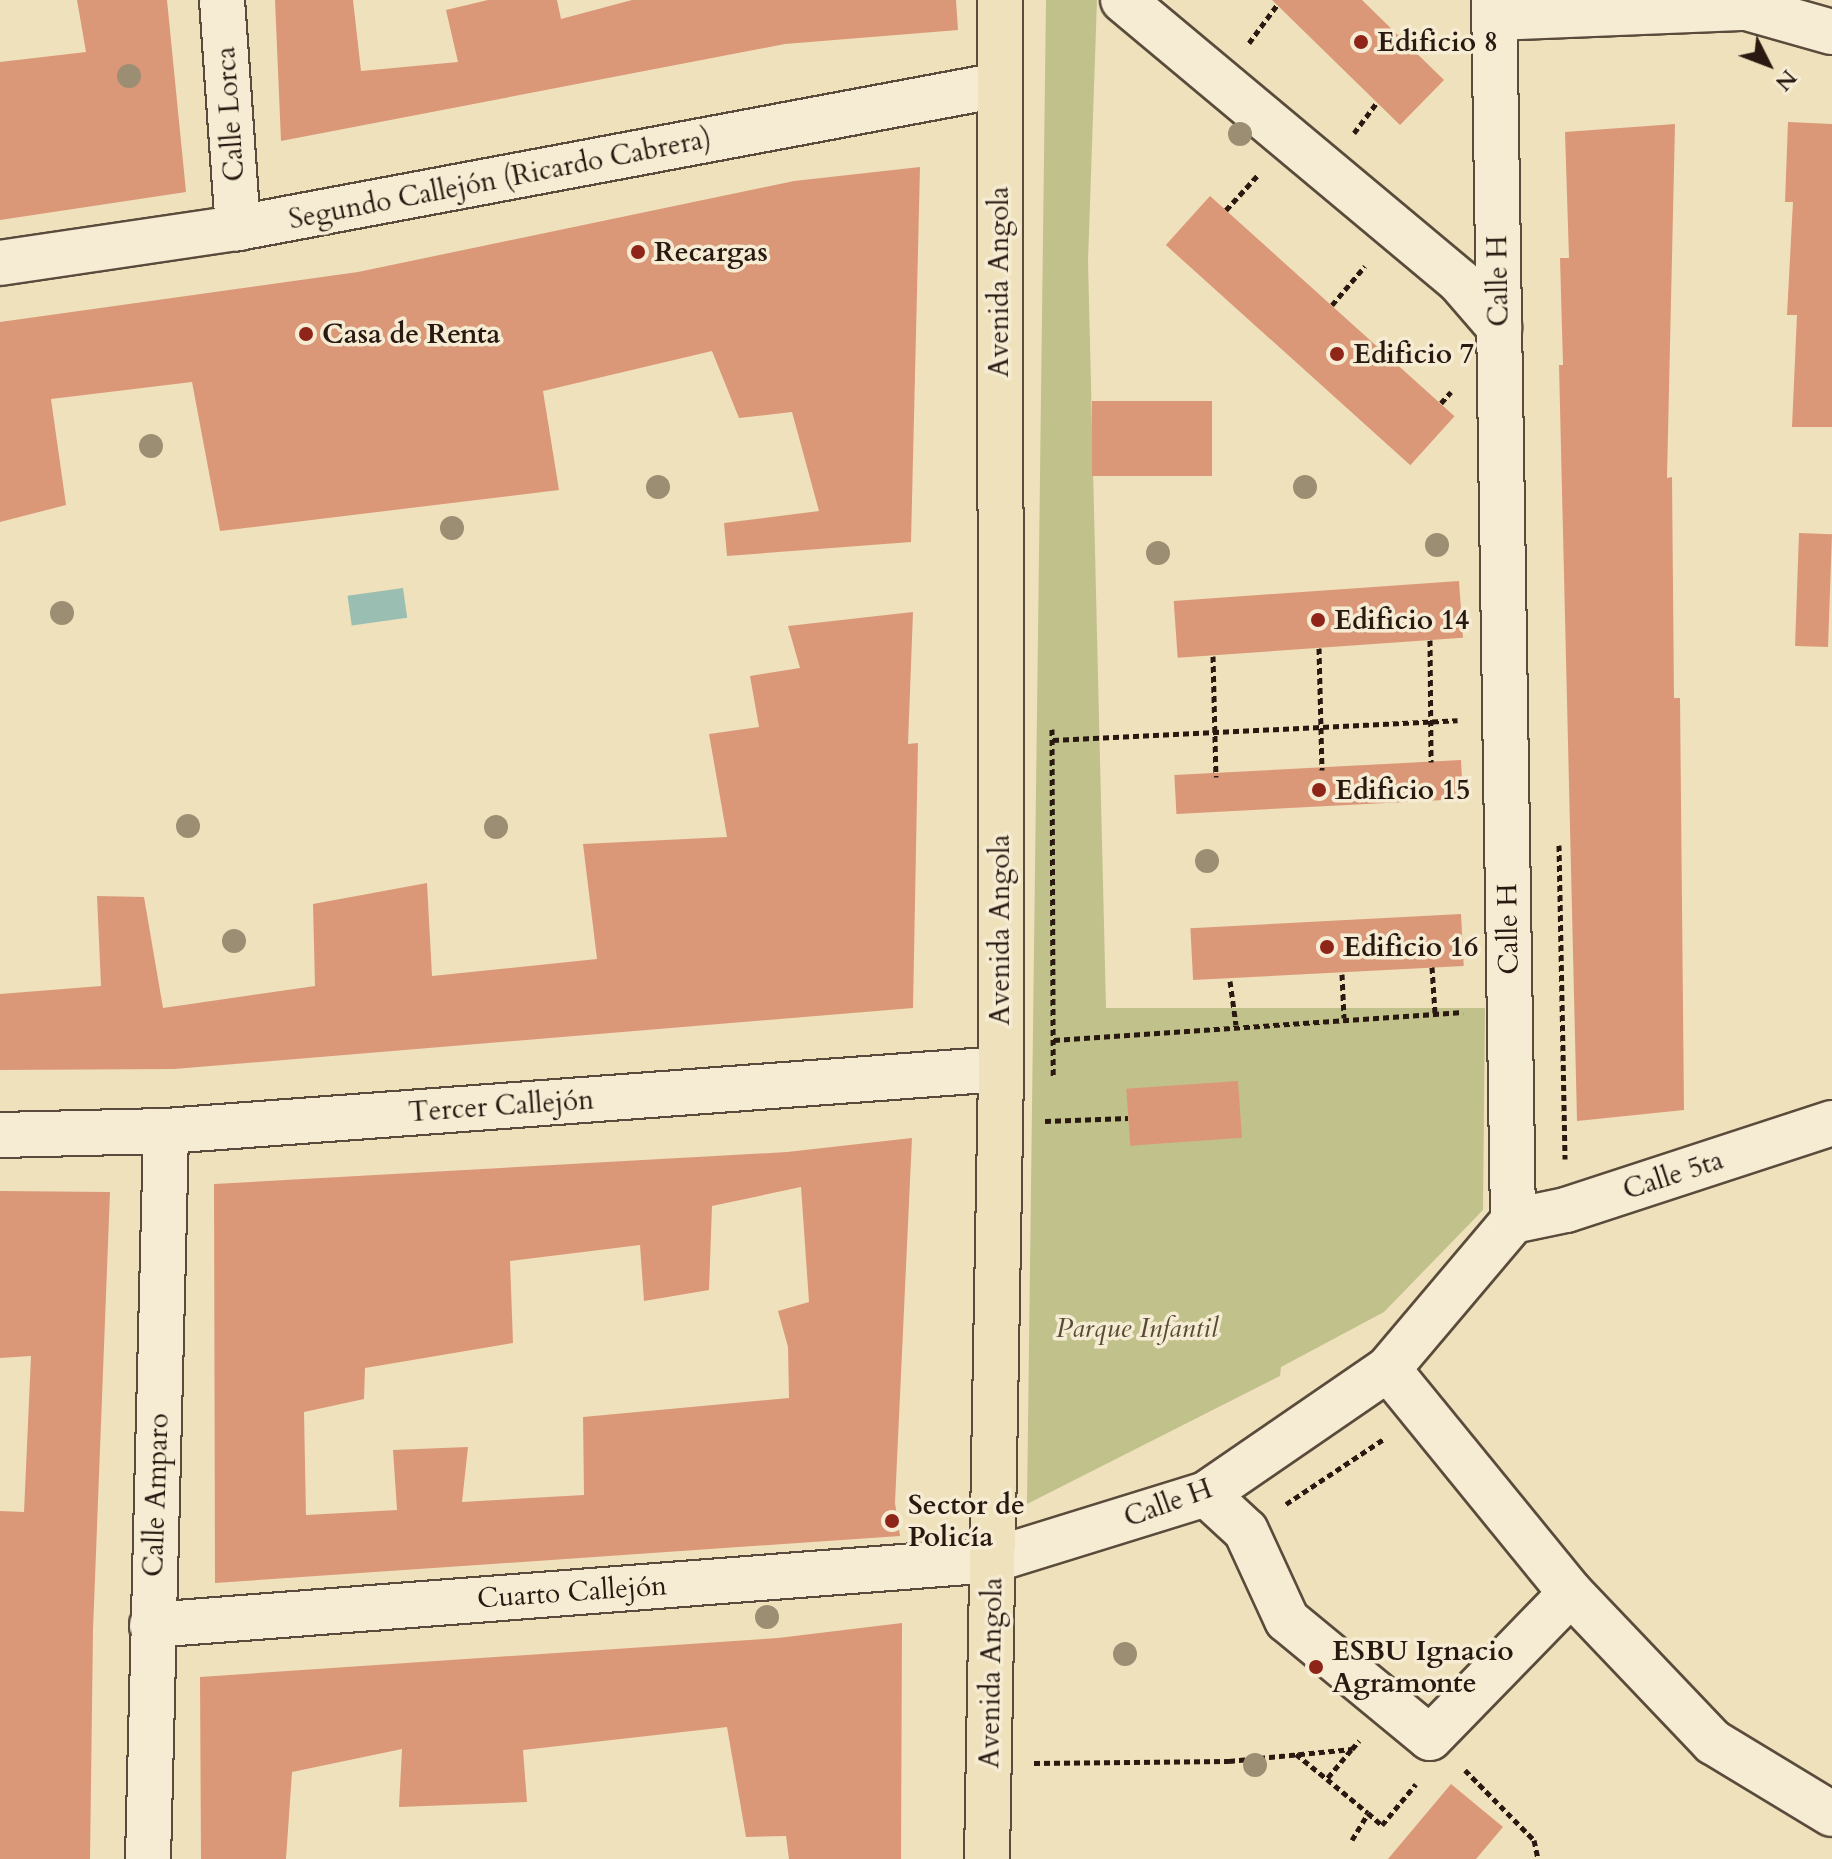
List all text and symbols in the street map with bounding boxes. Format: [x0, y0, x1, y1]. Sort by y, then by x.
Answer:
north arrow [1728, 24, 1808, 104]
place label: Edificio 8 [1377, 25, 1498, 59]
marker: Edificio 8 [1352, 33, 1370, 51]
street label: Calle Lorca [209, 45, 251, 183]
text: N [1768, 63, 1803, 97]
street label: Segundo Callejón (Ricardo Cabrera) [286, 122, 714, 236]
street label: Avenida Angola [982, 187, 1016, 377]
place label: Recargas [654, 235, 768, 269]
street label: Calle H [1480, 235, 1516, 327]
marker: Recargas [629, 243, 647, 261]
place label: Casa de Renta [322, 317, 501, 351]
marker: Casa de Renta [297, 325, 315, 343]
place label: Edificio 7 [1353, 337, 1474, 371]
marker: Edificio 7 [1328, 345, 1346, 363]
place label: Edificio 14 [1334, 603, 1469, 637]
marker: Edificio 14 [1309, 611, 1327, 629]
place label: Edificio 15 [1335, 773, 1470, 807]
marker: Edificio 15 [1310, 781, 1328, 799]
street label: Avenida Angola [983, 835, 1017, 1025]
street label: Calle H [1490, 883, 1526, 975]
place label: Edificio 16 [1343, 930, 1478, 964]
marker: Edificio 16 [1318, 938, 1336, 956]
street label: Tercer Callejón [407, 1083, 595, 1129]
street label: Calle 5ta [1619, 1143, 1727, 1207]
park label: Parque Infantil [1056, 1311, 1218, 1345]
street label: Calle Amparo [136, 1412, 176, 1578]
street label: Calle H [1119, 1472, 1217, 1534]
place label: Sector de Policía [908, 1488, 1025, 1554]
marker: Sector de Policía [883, 1512, 901, 1530]
street label: Cuarto Callejón [476, 1569, 668, 1615]
street label: Avenida Angola [973, 1577, 1009, 1769]
place label: ESBU Ignacio Agramonte [1332, 1634, 1514, 1700]
marker: ESBU Ignacio Agramonte [1307, 1658, 1325, 1676]

